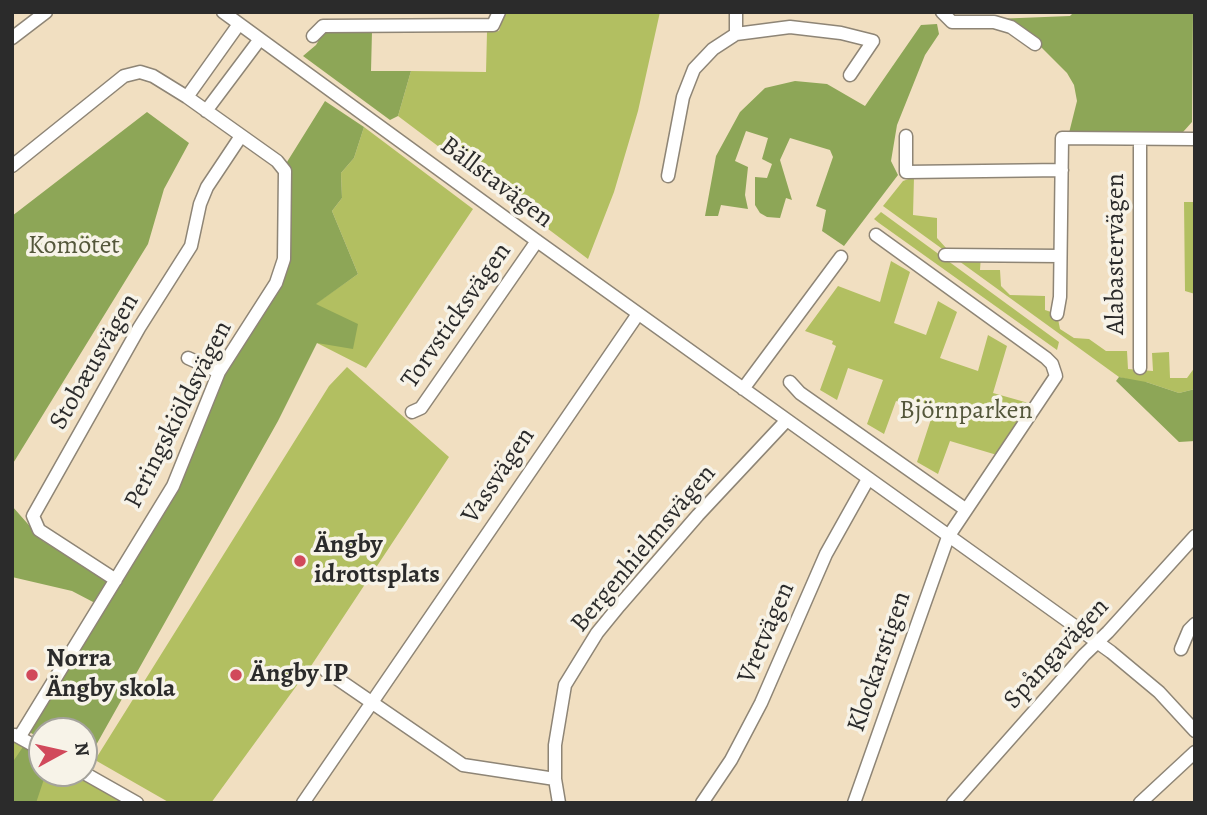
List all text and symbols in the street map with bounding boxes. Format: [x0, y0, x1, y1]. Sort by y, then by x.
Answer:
street label: Bällstavägen [433, 130, 559, 236]
street label: Alabastervägen [1101, 173, 1133, 335]
park label: Komötet [28, 231, 120, 263]
street label: Torvsticksvägen [395, 237, 519, 395]
street label: Stobæusvägen [43, 288, 147, 436]
street label: Peringskiöldsvägen [118, 316, 240, 514]
park label: Björnparken [899, 396, 1033, 428]
street label: Vassvägen [456, 422, 542, 530]
street label: Bergenhielmsvägen [565, 459, 723, 639]
place label: Ängby idrottsplats [314, 530, 440, 592]
marker: Ängby idrottsplats [292, 553, 308, 569]
street label: Vretvägen [732, 578, 802, 688]
street label: Klockarstigen [841, 588, 919, 736]
street label: Spångavägen [998, 592, 1116, 716]
place label: Norra Ängby skola [46, 644, 176, 706]
place label: Ängby IP [250, 659, 348, 691]
marker: Norra Ängby skola [24, 667, 40, 683]
marker: Ängby IP [228, 667, 244, 683]
north arrow [28, 717, 98, 787]
text: N [68, 741, 96, 758]

